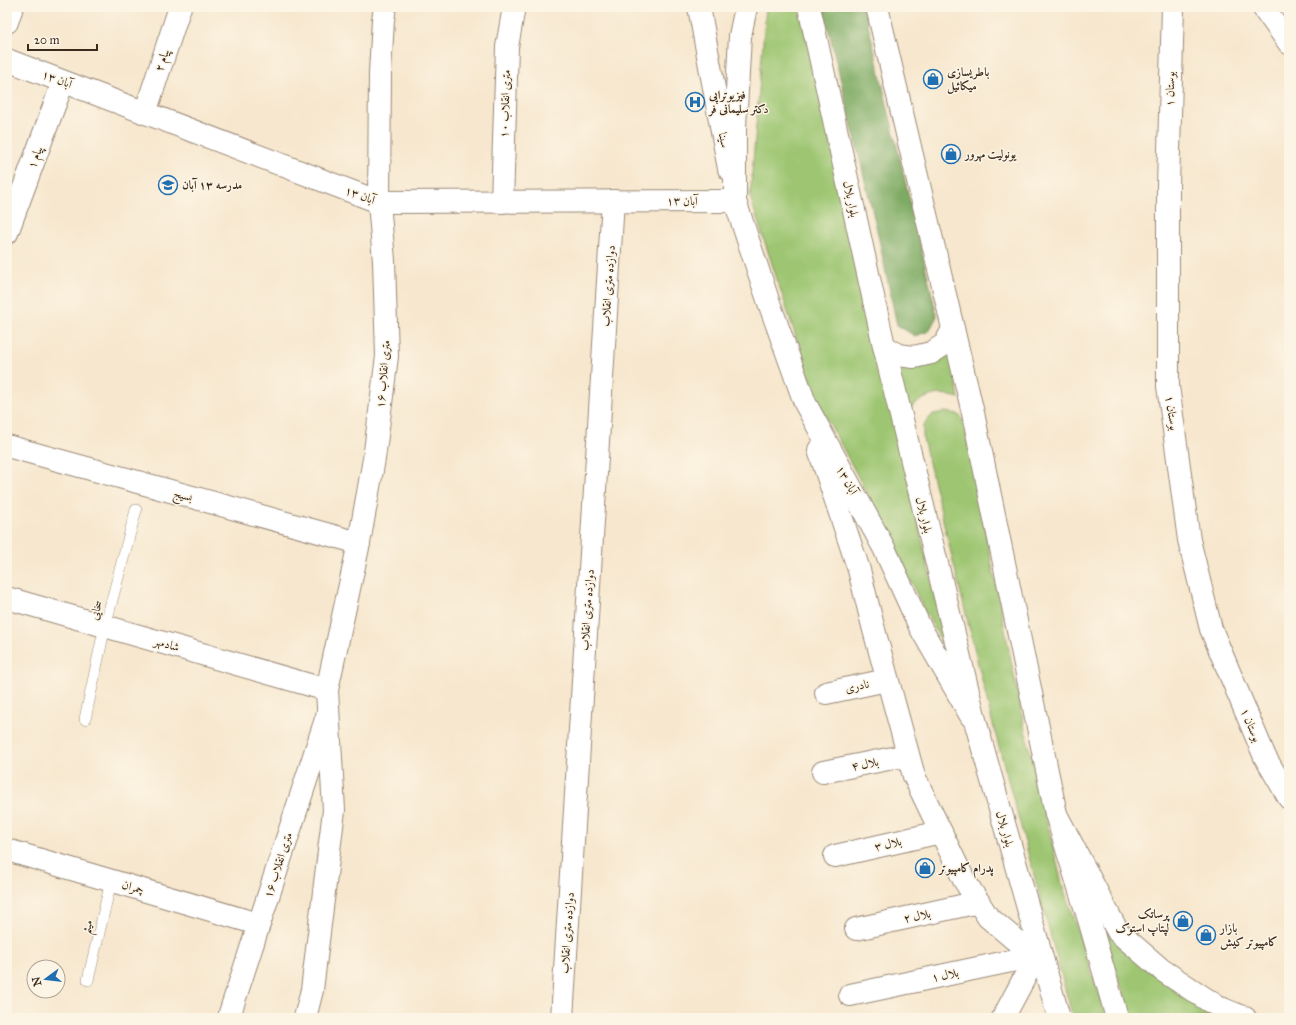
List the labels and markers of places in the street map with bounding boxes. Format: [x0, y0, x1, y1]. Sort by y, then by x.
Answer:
place label: باطریسازی میکائیل [947, 65, 989, 94]
shop icon: باطریسازی میکائیل [922, 68, 944, 90]
place label: فیزیوتراپی دکتر سلیمانی فر [707, 88, 769, 117]
hospital icon: فیزیوتراپی دکتر سلیمانی فر [684, 91, 706, 113]
shop icon: یونولیت مهرور [940, 143, 962, 165]
place label: یونولیت مهرور [963, 147, 1017, 163]
school or university icon: مدرسه ۱۳ آبان [157, 174, 179, 196]
place label: مدرسه ۱۳ آبان [182, 177, 243, 192]
shop icon: پدرام کامپیوتر [914, 857, 936, 879]
place label: پدرام کامپیوتر [937, 861, 994, 879]
place label: پرساتک لپتاپ استوک [1115, 907, 1171, 937]
shop icon: پرساتک لپتاپ استوک [1172, 910, 1194, 932]
place label: بازار کامپیوتر کیش [1218, 921, 1278, 950]
shop icon: بازار کامپیوتر کیش [1195, 924, 1217, 946]

